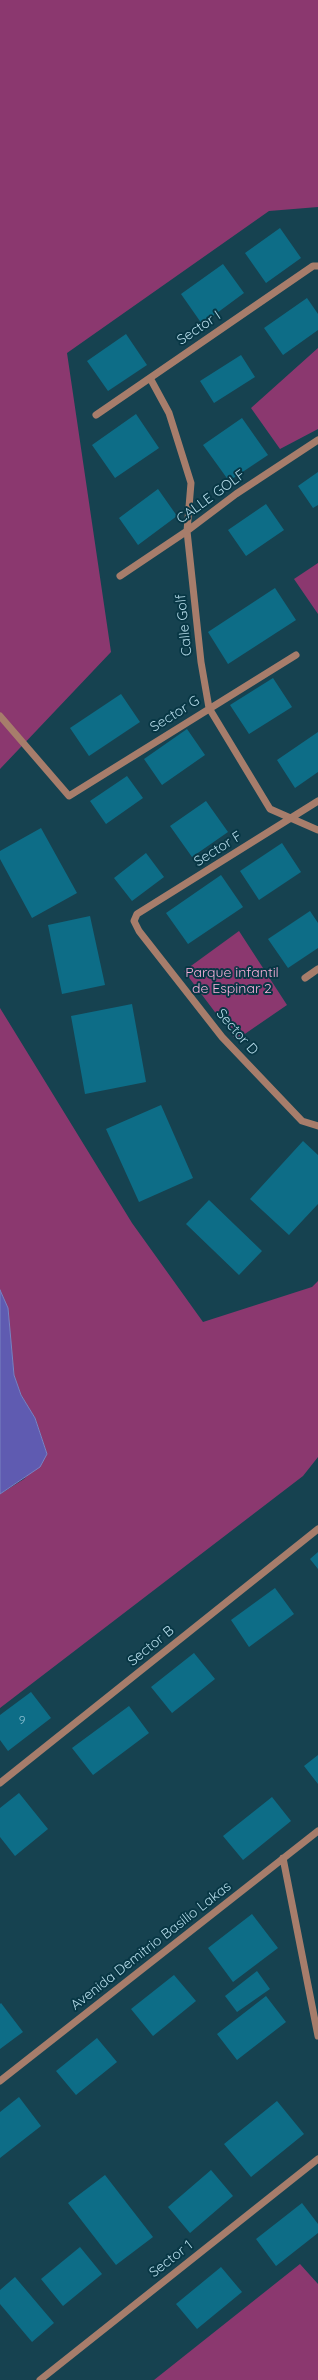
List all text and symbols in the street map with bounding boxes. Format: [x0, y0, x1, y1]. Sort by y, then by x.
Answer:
street label: Sector I [174, 307, 224, 349]
street label: CALLE GOLF [173, 466, 249, 528]
street label: Calle Golf [172, 593, 196, 657]
street label: Sector G [147, 692, 203, 736]
street label: Sector F [191, 828, 245, 870]
park label: Parque infantil de Espinar 2 [185, 965, 279, 998]
street label: Sector D [212, 1006, 262, 1058]
street label: Sector B [125, 1622, 177, 1670]
house number: 9 [19, 1713, 25, 1727]
street label: Avenida Demitrio Basilio Lakas [67, 1878, 235, 2014]
street label: Sector 1 [146, 2237, 196, 2281]

